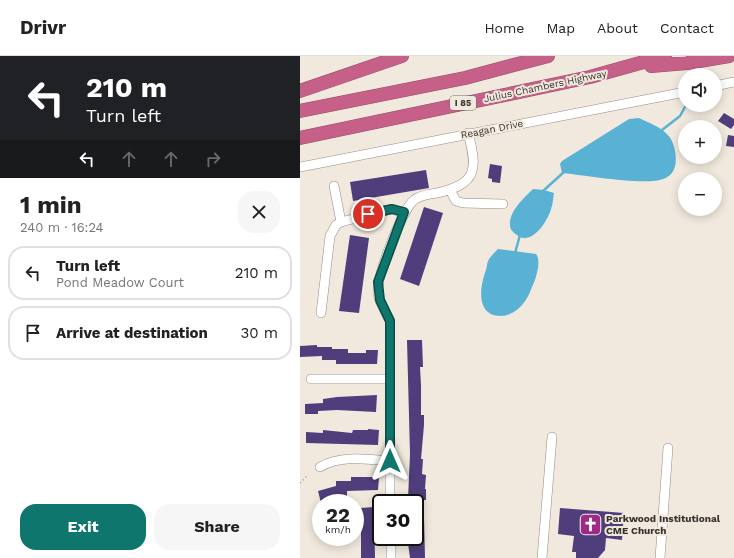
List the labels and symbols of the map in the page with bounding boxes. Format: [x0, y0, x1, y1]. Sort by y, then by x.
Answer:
street label: Julius Chambers Highway [483, 67, 608, 104]
road number: I 85 [450, 96, 476, 110]
street label: Reagan Drive [460, 118, 524, 140]
pin [351, 197, 385, 231]
position arrow [369, 440, 411, 482]
speed limit sign: 30 [372, 494, 424, 546]
church icon: Parkwood Institutional CME Church [578, 511, 604, 537]
place label: Parkwood Institutional CME Church [606, 513, 721, 536]

